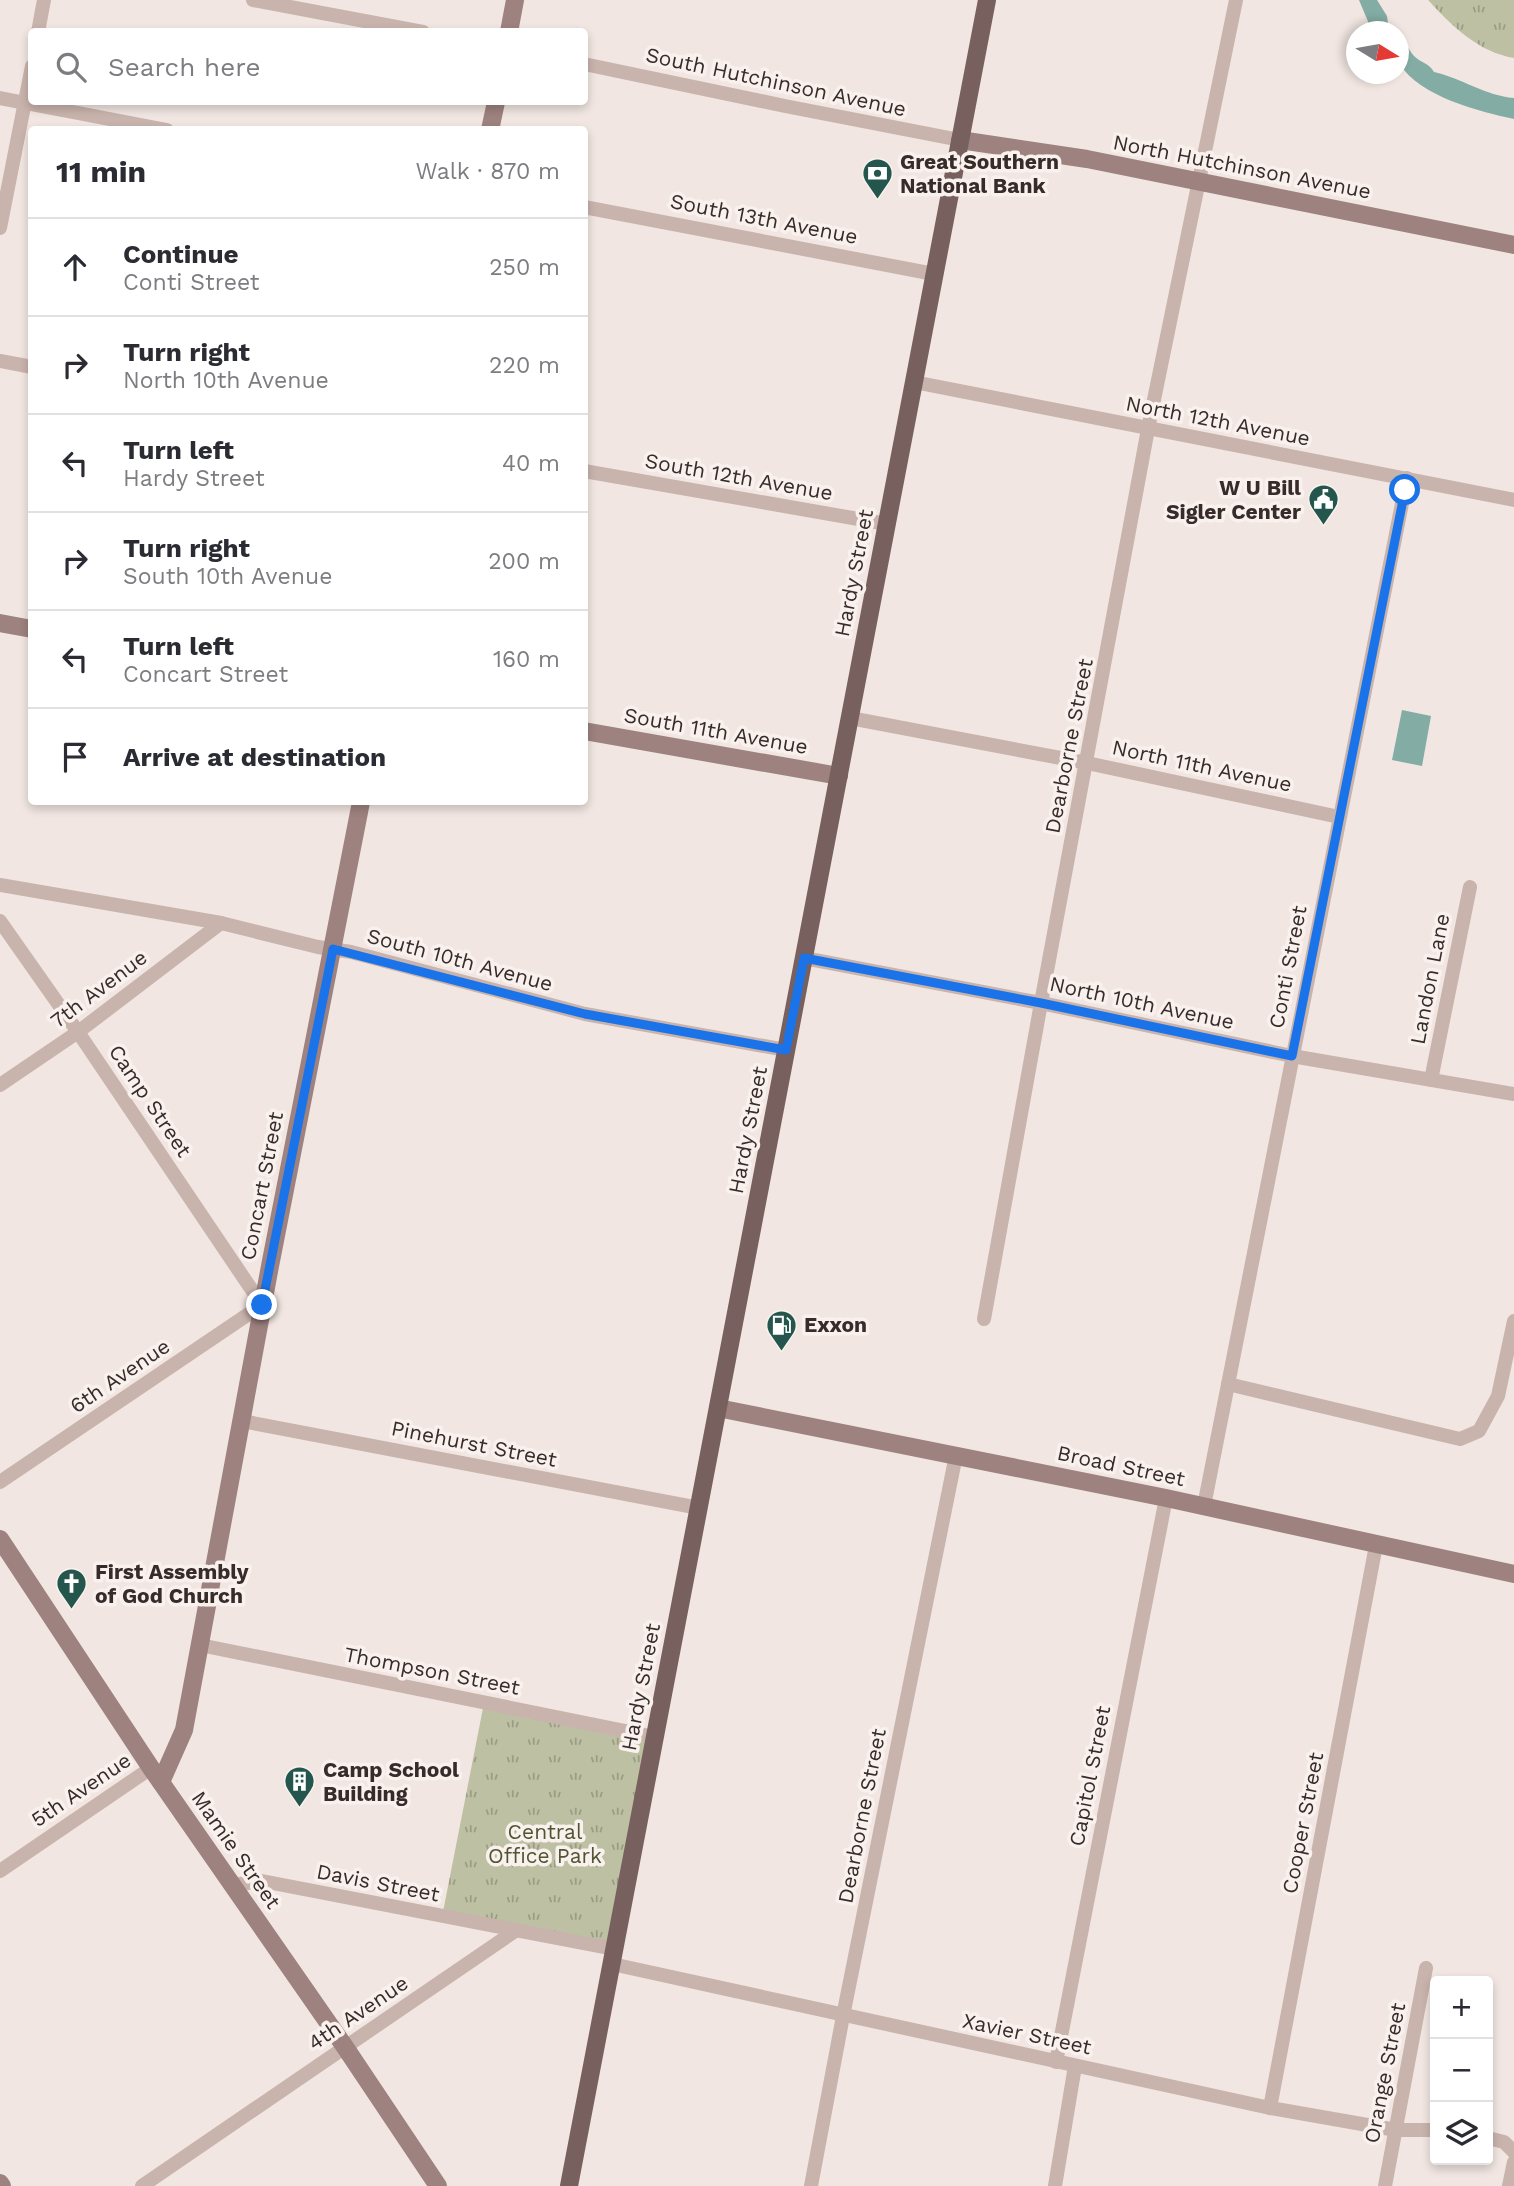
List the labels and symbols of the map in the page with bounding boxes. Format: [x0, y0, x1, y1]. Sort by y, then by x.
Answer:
north arrow [1346, 21, 1409, 84]
street label: South Hutchinson Avenue [644, 42, 909, 121]
street label: North Hutchinson Avenue [1111, 129, 1373, 204]
place label: Great Southern National Bank [900, 149, 1059, 198]
bank icon: Great Southern National Bank [860, 157, 894, 201]
street label: South 13th Avenue [668, 188, 860, 249]
street label: North 12th Avenue [1124, 390, 1312, 451]
street label: South 12th Avenue [643, 448, 835, 505]
route start [1389, 474, 1420, 505]
place label: W U Bill Sigler Center [1166, 475, 1301, 524]
public building icon: W U Bill Sigler Center [1307, 483, 1341, 527]
street label: Hardy Street [829, 507, 878, 639]
street label: Dearborne Street [1039, 656, 1098, 835]
street label: South 11th Avenue [622, 702, 810, 759]
street label: North 11th Avenue [1110, 734, 1294, 797]
street label: Conti Street [1263, 903, 1312, 1030]
street label: Landon Lane [1405, 911, 1454, 1047]
street label: South 10th Avenue [365, 923, 556, 996]
street label: 7th Avenue [46, 944, 152, 1033]
street label: North 10th Avenue [1048, 971, 1237, 1034]
street label: Camp Street [104, 1040, 197, 1162]
street label: Hardy Street [723, 1064, 772, 1196]
street label: Concart Street [235, 1109, 288, 1262]
route end [246, 1289, 277, 1320]
fuel station icon: Exxon [764, 1308, 798, 1352]
place label: Exxon [804, 1312, 867, 1337]
street label: 6th Avenue [65, 1333, 174, 1418]
street label: Pinehurst Street [389, 1415, 559, 1472]
street label: Broad Street [1055, 1440, 1187, 1491]
place label: First Assembly of God Church [95, 1559, 249, 1608]
church icon: First Assembly of God Church [55, 1567, 89, 1611]
street label: Hardy Street [616, 1621, 665, 1753]
street label: Thompson Street [342, 1641, 522, 1700]
street label: Capitol Street [1064, 1703, 1115, 1848]
street label: Dearborne Street [832, 1726, 891, 1905]
street label: 5th Avenue [26, 1747, 135, 1832]
street label: Cooper Street [1277, 1750, 1328, 1896]
place label: Camp School Building [323, 1757, 459, 1806]
building icon: Camp School Building [283, 1765, 317, 1809]
street label: Mamie Street [187, 1786, 286, 1913]
park label: Central Office Park [488, 1819, 602, 1868]
street label: Davis Street [315, 1858, 442, 1907]
street label: 4th Avenue [303, 1970, 412, 2055]
street label: Orange Street [1359, 2000, 1410, 2145]
street label: Xavier Street [960, 2008, 1094, 2059]

